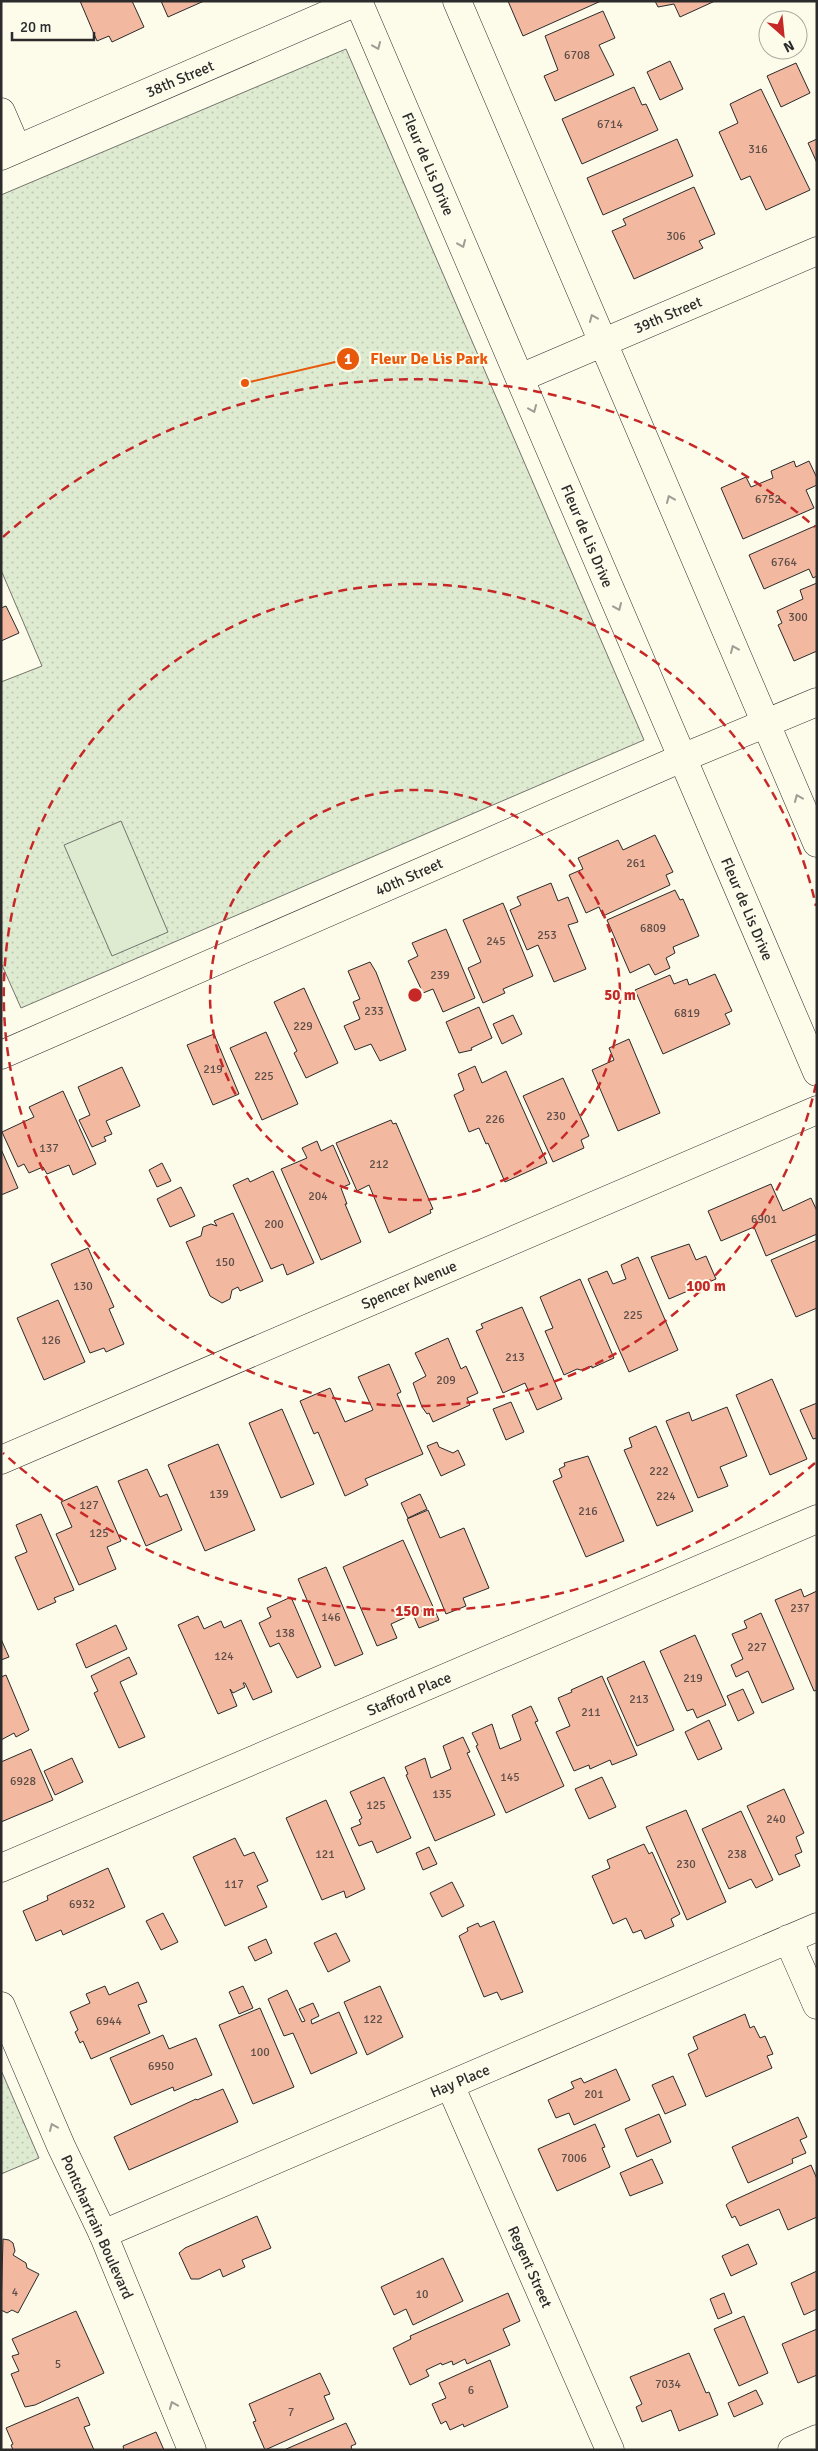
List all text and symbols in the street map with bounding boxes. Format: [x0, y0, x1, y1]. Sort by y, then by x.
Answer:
scale bar [12, 10, 95, 42]
north arrow [758, 10, 808, 60]
text: 20 m [20, 18, 51, 36]
text: N [780, 36, 797, 56]
one-way arrow [371, 41, 382, 50]
house number: 6708 [564, 48, 590, 63]
street label: 38th Street [143, 57, 217, 101]
street label: Fleur de Lis Drive [398, 110, 458, 218]
house number: 6714 [597, 117, 623, 132]
house number: 316 [748, 142, 768, 157]
house number: 306 [666, 229, 686, 244]
one-way arrow [456, 239, 466, 248]
street label: 39th Street [631, 293, 705, 337]
one-way arrow [588, 314, 599, 323]
callout: Fleur De Lis Park [335, 343, 498, 374]
text: Fleur De Lis Park [370, 349, 488, 369]
text: 1 [344, 350, 352, 368]
one-way arrow [526, 404, 537, 413]
street label: Fleur de Lis Drive [557, 482, 617, 590]
house number: 6752 [755, 492, 781, 507]
one-way arrow [666, 495, 677, 504]
house number: 6764 [771, 555, 797, 570]
one-way arrow [611, 602, 622, 611]
house number: 300 [788, 610, 808, 625]
one-way arrow [730, 645, 741, 654]
one-way arrow [793, 794, 804, 803]
street label: 40th Street [372, 854, 446, 900]
street label: Fleur de Lis Drive [717, 855, 777, 963]
house number: 261 [626, 856, 646, 871]
house number: 6809 [640, 921, 666, 936]
house number: 253 [537, 928, 557, 943]
house number: 245 [486, 934, 506, 949]
house number: 239 [430, 968, 450, 983]
centre of rings [406, 986, 424, 1004]
text: 50 m [604, 986, 636, 1004]
house number: 233 [364, 1004, 384, 1019]
house number: 6819 [674, 1006, 700, 1021]
house number: 229 [293, 1019, 313, 1034]
house number: 219 [203, 1062, 223, 1077]
house number: 225 [254, 1069, 274, 1084]
house number: 230 [546, 1109, 566, 1124]
house number: 226 [485, 1112, 505, 1127]
house number: 137 [39, 1141, 59, 1156]
house number: 212 [369, 1157, 389, 1172]
house number: 204 [308, 1189, 328, 1204]
house number: 6901 [751, 1212, 777, 1227]
house number: 200 [264, 1217, 284, 1232]
house number: 150 [215, 1255, 235, 1270]
street label: Spencer Avenue [358, 1257, 460, 1313]
text: 100 m [686, 1277, 726, 1295]
house number: 130 [73, 1279, 93, 1294]
house number: 225 [623, 1308, 643, 1323]
house number: 126 [41, 1333, 61, 1348]
house number: 213 [505, 1350, 525, 1365]
house number: 209 [436, 1373, 456, 1388]
house number: 222 [649, 1464, 669, 1479]
house number: 139 [209, 1487, 229, 1502]
house number: 224 [656, 1489, 676, 1504]
house number: 127 [79, 1498, 99, 1513]
house number: 216 [578, 1504, 598, 1519]
house number: 125 [89, 1526, 109, 1541]
house number: 237 [790, 1601, 810, 1616]
text: 150 m [395, 1602, 435, 1620]
house number: 146 [321, 1610, 341, 1625]
house number: 138 [275, 1626, 295, 1641]
house number: 227 [747, 1640, 767, 1655]
house number: 124 [214, 1649, 234, 1664]
street label: Stafford Place [364, 1668, 454, 1720]
house number: 219 [683, 1671, 703, 1686]
house number: 213 [629, 1692, 649, 1707]
house number: 211 [581, 1705, 601, 1720]
house number: 145 [500, 1770, 520, 1785]
house number: 6928 [10, 1774, 36, 1789]
house number: 135 [432, 1787, 452, 1802]
house number: 125 [366, 1798, 386, 1813]
house number: 240 [766, 1812, 786, 1827]
house number: 121 [315, 1847, 335, 1862]
house number: 238 [727, 1847, 747, 1862]
house number: 230 [676, 1857, 696, 1872]
house number: 117 [224, 1877, 244, 1892]
house number: 6932 [69, 1897, 95, 1912]
house number: 122 [363, 2012, 383, 2027]
house number: 6944 [96, 2014, 122, 2029]
house number: 100 [250, 2045, 270, 2060]
house number: 6950 [148, 2059, 174, 2074]
street label: Hay Place [428, 2060, 492, 2102]
house number: 201 [584, 2087, 604, 2102]
one-way arrow [49, 2123, 60, 2132]
house number: 7006 [561, 2151, 587, 2166]
street label: Pontchartrain Boulevard [57, 2152, 137, 2302]
street label: Regent Street [504, 2223, 556, 2311]
house number: 4 [12, 2285, 19, 2300]
house number: 10 [416, 2287, 428, 2302]
house number: 5 [55, 2357, 61, 2372]
house number: 7034 [655, 2377, 681, 2392]
house number: 6 [468, 2383, 474, 2398]
one-way arrow [169, 2401, 179, 2410]
house number: 7 [288, 2405, 294, 2420]

